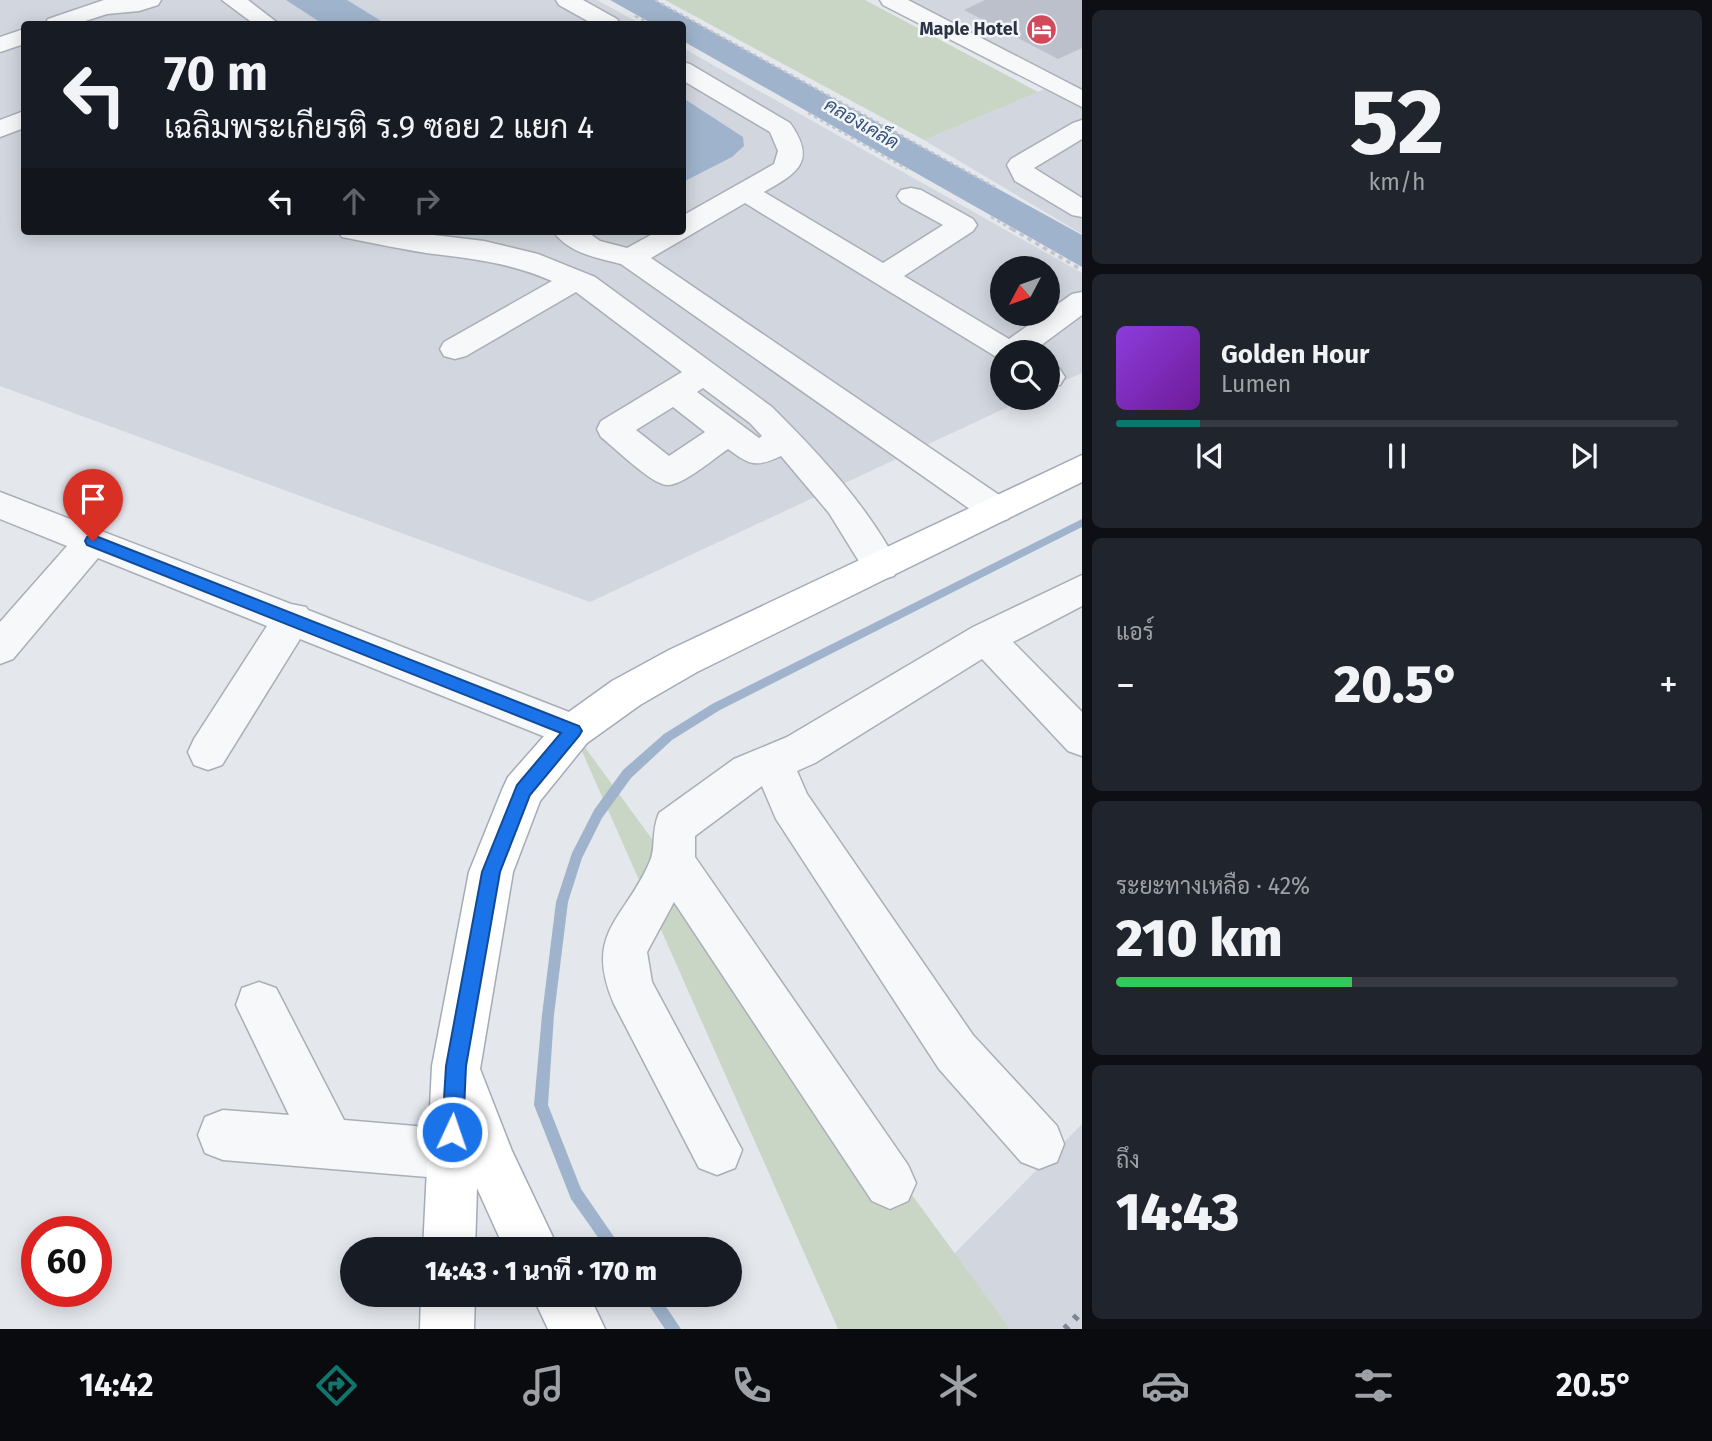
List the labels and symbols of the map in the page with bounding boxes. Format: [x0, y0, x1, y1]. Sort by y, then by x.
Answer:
hotel icon: Maple Hotel [1024, 12, 1058, 46]
place label: Maple Hotel [919, 18, 1019, 40]
water label: คลองเคล็ด [821, 91, 904, 154]
north arrow [990, 256, 1060, 326]
pin [63, 469, 123, 541]
position arrow [415, 1095, 489, 1169]
speed limit sign: 60 [21, 1216, 112, 1307]

